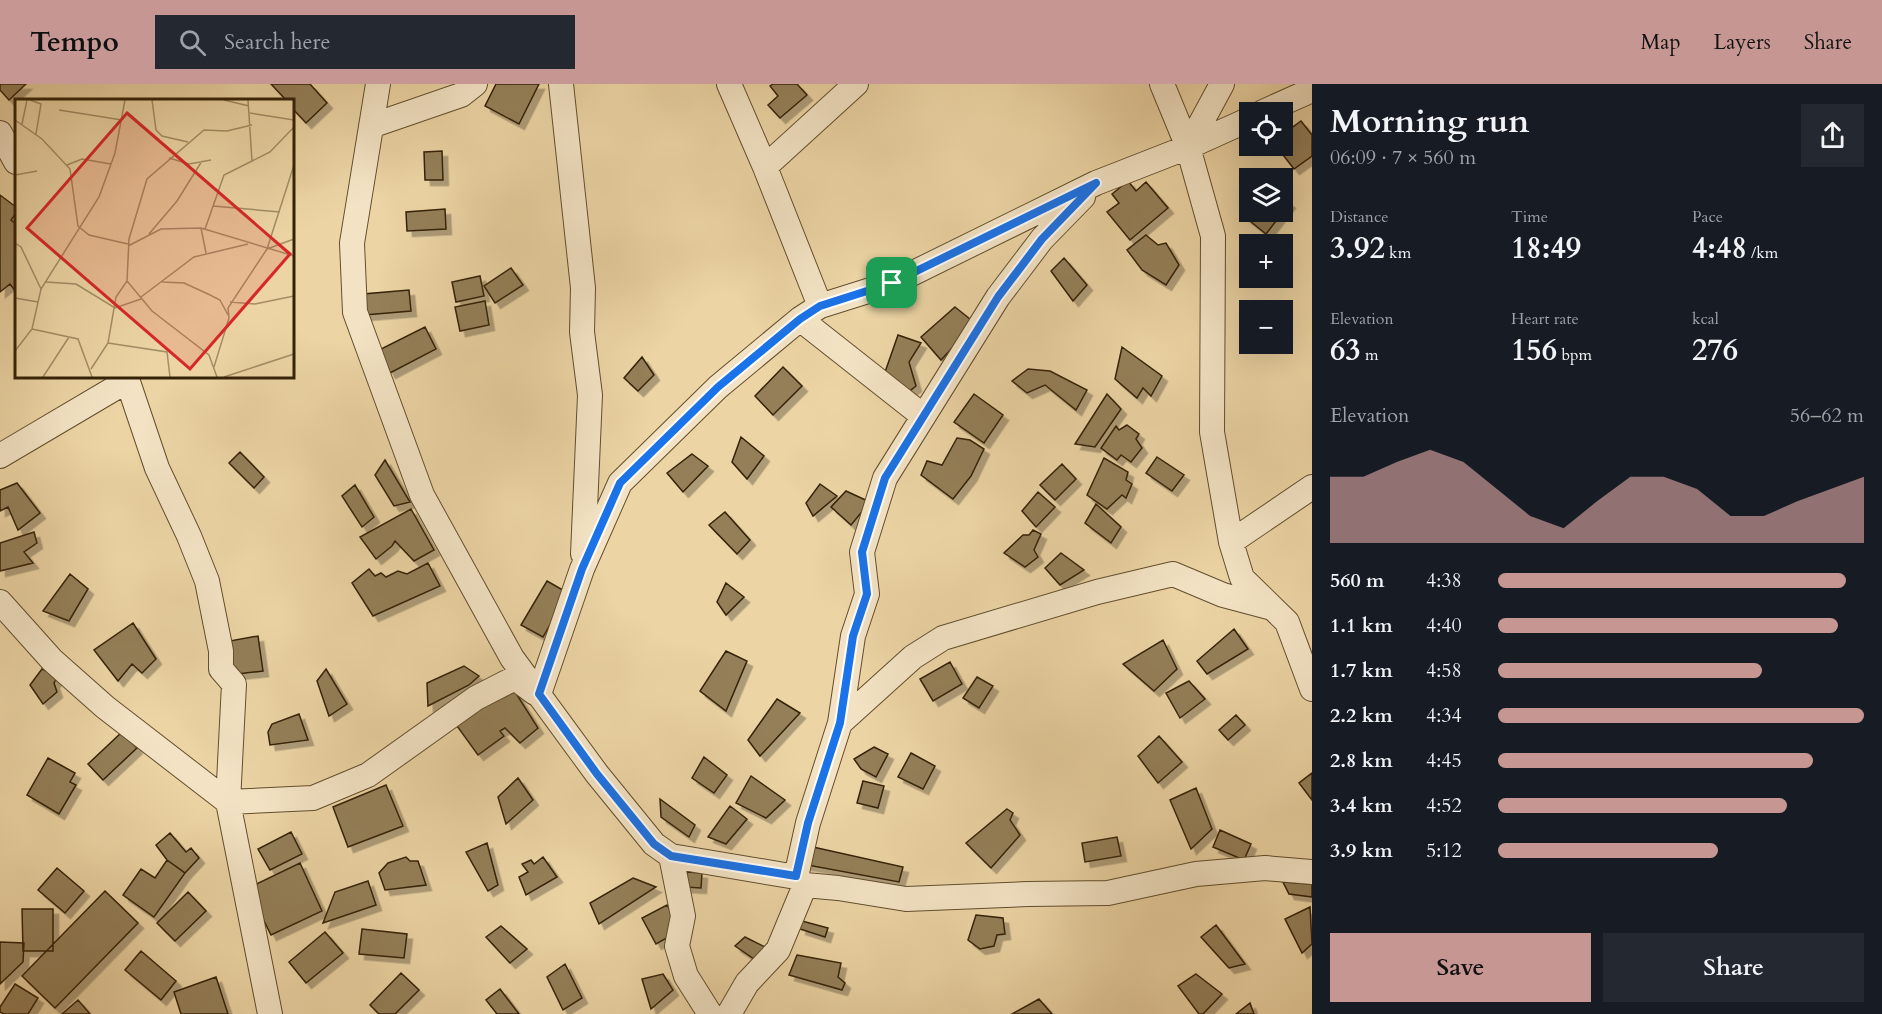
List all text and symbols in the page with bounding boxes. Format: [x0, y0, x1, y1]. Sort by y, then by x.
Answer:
search box [155, 15, 575, 69]
text: Tempo [30, 23, 119, 61]
icon: search [176, 26, 209, 59]
text: Search here [224, 27, 331, 57]
text: Map [1641, 28, 1681, 57]
text: Layers [1714, 28, 1771, 57]
text: Share [1804, 28, 1852, 57]
inset map [15, 99, 294, 378]
text: Morning run [1330, 99, 1530, 144]
map controls [1239, 102, 1293, 354]
button: locate [1239, 102, 1293, 156]
button: share [1801, 104, 1864, 167]
text: 06:09 · 7 × 560 m [1330, 144, 1476, 171]
button: layers [1239, 168, 1293, 222]
text: Distance [1330, 206, 1388, 228]
text: Time [1511, 206, 1548, 228]
text: Pace [1692, 206, 1723, 228]
text: 3.92 [1330, 228, 1385, 269]
text: 18:49 [1511, 228, 1581, 269]
text: 4:48 [1692, 228, 1747, 269]
button: + [1239, 234, 1293, 288]
text: km [1385, 242, 1411, 264]
text: /km [1747, 242, 1778, 264]
pin [866, 257, 917, 308]
icon: arrive [875, 266, 908, 299]
button: − [1239, 300, 1293, 354]
text: Elevation [1330, 308, 1394, 330]
text: Heart rate [1511, 308, 1579, 330]
text: kcal [1692, 308, 1719, 330]
text: 63 [1330, 330, 1361, 371]
text: 156 [1511, 330, 1557, 371]
text: 276 [1692, 330, 1738, 371]
text: m [1361, 344, 1379, 366]
text: bpm [1557, 344, 1592, 366]
text: Elevation [1330, 402, 1409, 429]
text: 56–62 m [1790, 402, 1864, 429]
text: 560 m [1330, 567, 1385, 594]
text: 4:38 [1426, 567, 1462, 594]
text: 1.1 km [1330, 612, 1393, 639]
text: 4:40 [1426, 612, 1462, 639]
text: 1.7 km [1330, 657, 1393, 684]
text: 4:58 [1426, 657, 1462, 684]
text: 2.2 km [1330, 702, 1393, 729]
text: 4:34 [1426, 702, 1462, 729]
text: 2.8 km [1330, 747, 1393, 774]
text: 4:45 [1426, 747, 1462, 774]
text: 3.4 km [1330, 792, 1393, 819]
text: 4:52 [1426, 792, 1462, 819]
text: 3.9 km [1330, 837, 1393, 864]
text: 5:12 [1426, 837, 1462, 864]
button: Save [1330, 933, 1591, 1002]
button: Share [1603, 933, 1864, 1002]

